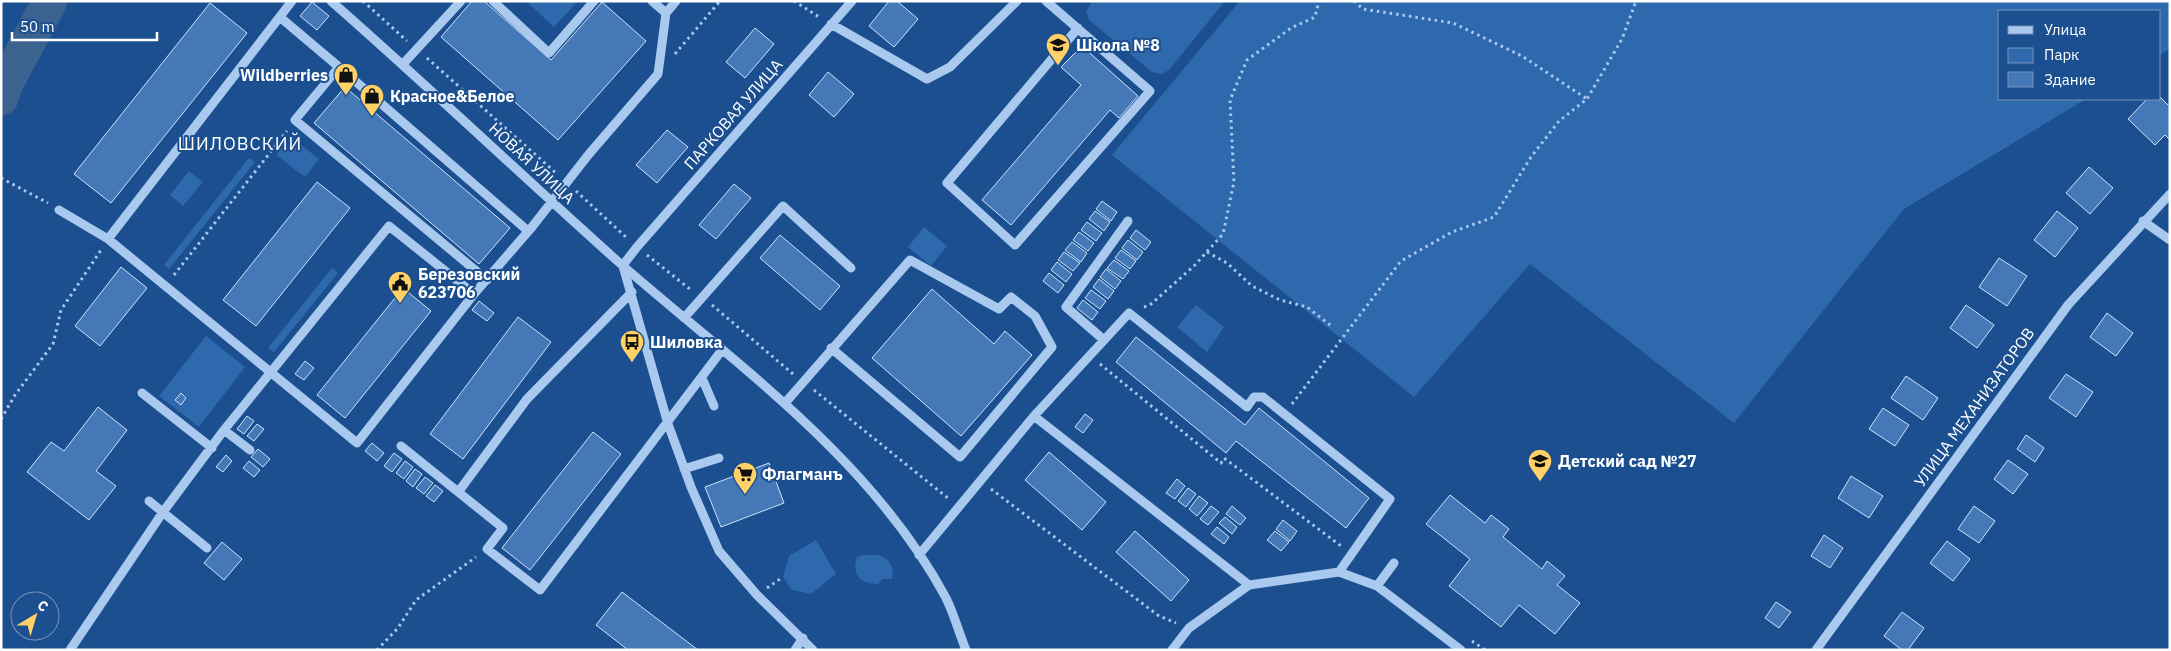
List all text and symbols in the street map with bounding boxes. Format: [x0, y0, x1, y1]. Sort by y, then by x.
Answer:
scale bar [12, 10, 158, 42]
legend [1998, 10, 2161, 100]
text: 50 m [20, 17, 55, 36]
text: Улица [2044, 20, 2086, 39]
school or university icon: Школа №8 [1045, 32, 1071, 66]
place label: Школа №8 [1076, 35, 1160, 55]
text: Парк [2044, 45, 2079, 64]
street label: ПАРКОВАЯ УЛИЦА [680, 55, 786, 173]
shop icon: Wildberries [333, 62, 359, 96]
place label: Wildberries [240, 65, 328, 85]
text: Здание [2044, 70, 2096, 89]
shop icon: Красное&Белое [359, 83, 385, 117]
place label: Красное&Белое [390, 86, 514, 106]
street label: НОВАЯ УЛИЦА [485, 118, 579, 208]
district label: ШИЛОВСКИЙ [178, 132, 302, 155]
place label: Березовский 623706 [418, 264, 520, 302]
public building icon: Березовский 623706 [387, 270, 413, 304]
street label: УЛИЦА МЕХАНИЗАТОРОВ [1910, 323, 2038, 491]
bus stop icon: Шиловка [619, 329, 645, 363]
place label: Шиловка [650, 332, 723, 352]
school or university icon: Детский сад №27 [1527, 448, 1553, 482]
place label: Детский сад №27 [1558, 451, 1697, 471]
supermarket icon: Флагманъ [732, 461, 758, 495]
place label: Флагманъ [762, 464, 843, 484]
north arrow [10, 591, 60, 641]
text: С [34, 596, 52, 616]

